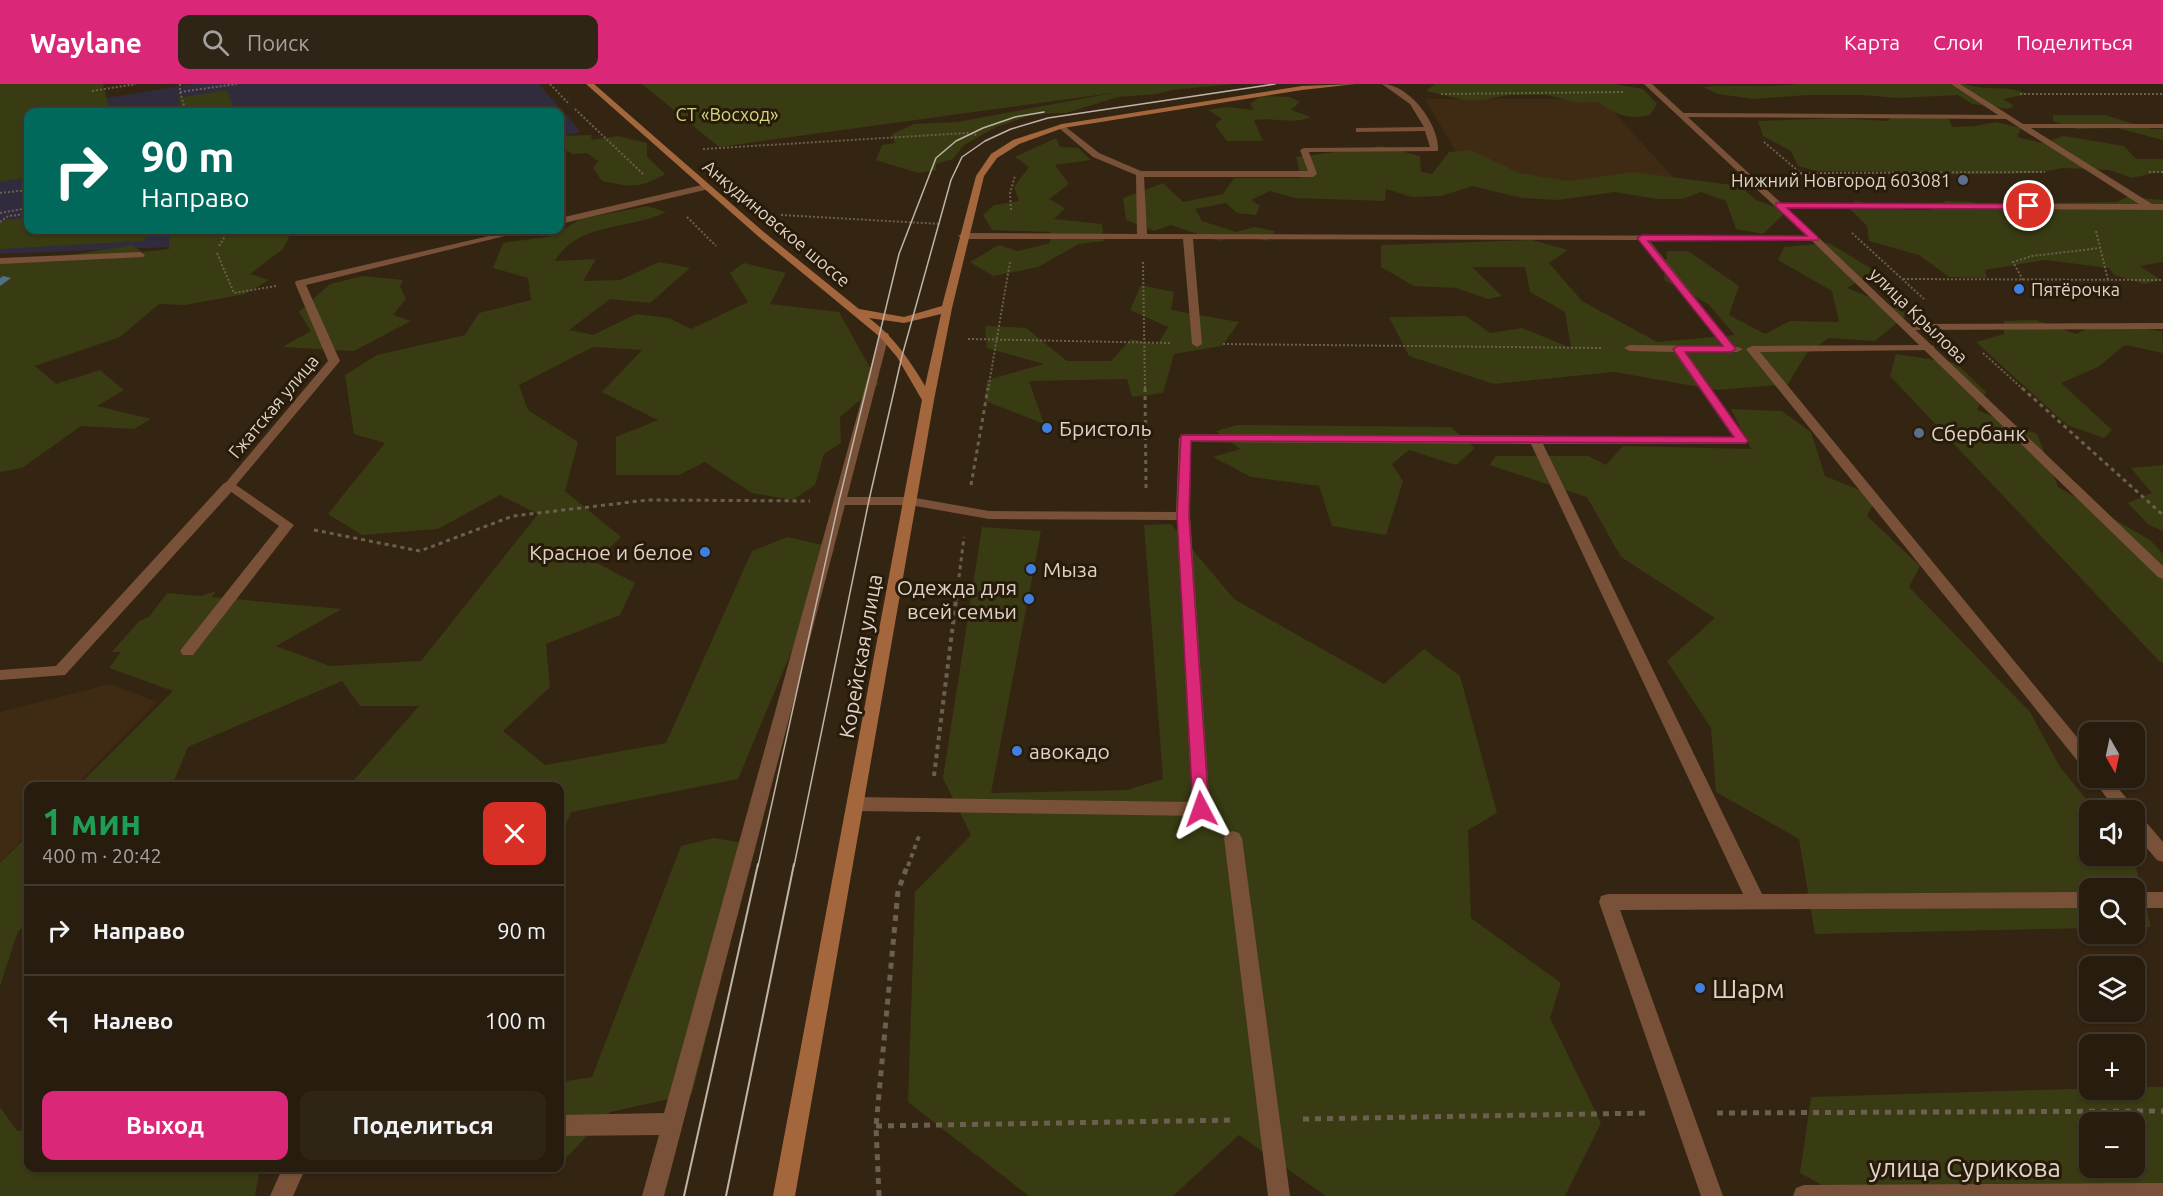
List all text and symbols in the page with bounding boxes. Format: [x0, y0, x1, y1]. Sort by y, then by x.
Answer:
search box [178, 15, 598, 69]
icon: search [199, 26, 232, 59]
text: Waylane [30, 27, 142, 58]
text: Поиск [247, 30, 310, 55]
text: Карта [1844, 30, 1900, 54]
text: Слои [1933, 30, 1983, 54]
text: Поделиться [2016, 30, 2133, 54]
park label: СТ «Восход» [676, 104, 778, 124]
icon: right [42, 132, 120, 210]
text: 90 m [141, 133, 235, 180]
street label: Анкудиновское шоссе [699, 156, 855, 290]
place label: Нижний Новгород 603081 [1731, 170, 1951, 190]
marker: Нижний Новгород 603081 [1956, 173, 1970, 187]
pin [2003, 180, 2054, 231]
text: Направо [141, 182, 250, 212]
icon: arrive [2012, 189, 2045, 222]
street label: улица Крылова [1866, 263, 1972, 367]
place label: Пятёрочка [2031, 279, 2120, 299]
marker: Пятёрочка [2012, 282, 2026, 296]
street label: Гжатская улица [224, 350, 322, 462]
place label: Бристоль [1059, 416, 1152, 440]
marker: Бристоль [1040, 421, 1054, 435]
place label: Сбербанк [1931, 421, 2026, 445]
marker: Сбербанк [1912, 426, 1926, 440]
place label: Красное и белое [529, 540, 693, 564]
marker: Красное и белое [698, 545, 712, 559]
place label: Мыза [1043, 557, 1098, 581]
marker: Мыза [1024, 562, 1038, 576]
street label: Корейская улица [834, 572, 886, 740]
place label: Одежда для всей семьи [897, 575, 1017, 623]
marker: Одежда для всей семьи [1022, 592, 1036, 606]
north arrow [2079, 722, 2145, 788]
map controls [2079, 722, 2145, 1178]
place label: авокадо [1029, 739, 1110, 763]
marker: авокадо [1010, 744, 1024, 758]
position arrow [1169, 777, 1233, 841]
button: sound [2079, 800, 2145, 866]
text: 1 мин [42, 801, 141, 842]
button: close [483, 802, 546, 865]
text: 400 m · 20:42 [42, 844, 162, 867]
button: search [2079, 878, 2145, 944]
icon: right [42, 914, 75, 947]
text: Направо [93, 918, 185, 943]
text: 90 m [497, 918, 546, 943]
button: layers [2079, 956, 2145, 1022]
place label: Шарм [1712, 974, 1785, 1003]
marker: Шарм [1693, 981, 1707, 995]
icon: left [42, 1004, 75, 1037]
text: Налево [93, 1008, 173, 1033]
text: 100 m [485, 1008, 546, 1033]
button: + [2079, 1034, 2145, 1100]
button: Выход [42, 1091, 288, 1160]
button: Поделиться [300, 1091, 546, 1160]
button: − [2079, 1112, 2145, 1178]
street label: улица Сурикова [1869, 1153, 2061, 1182]

